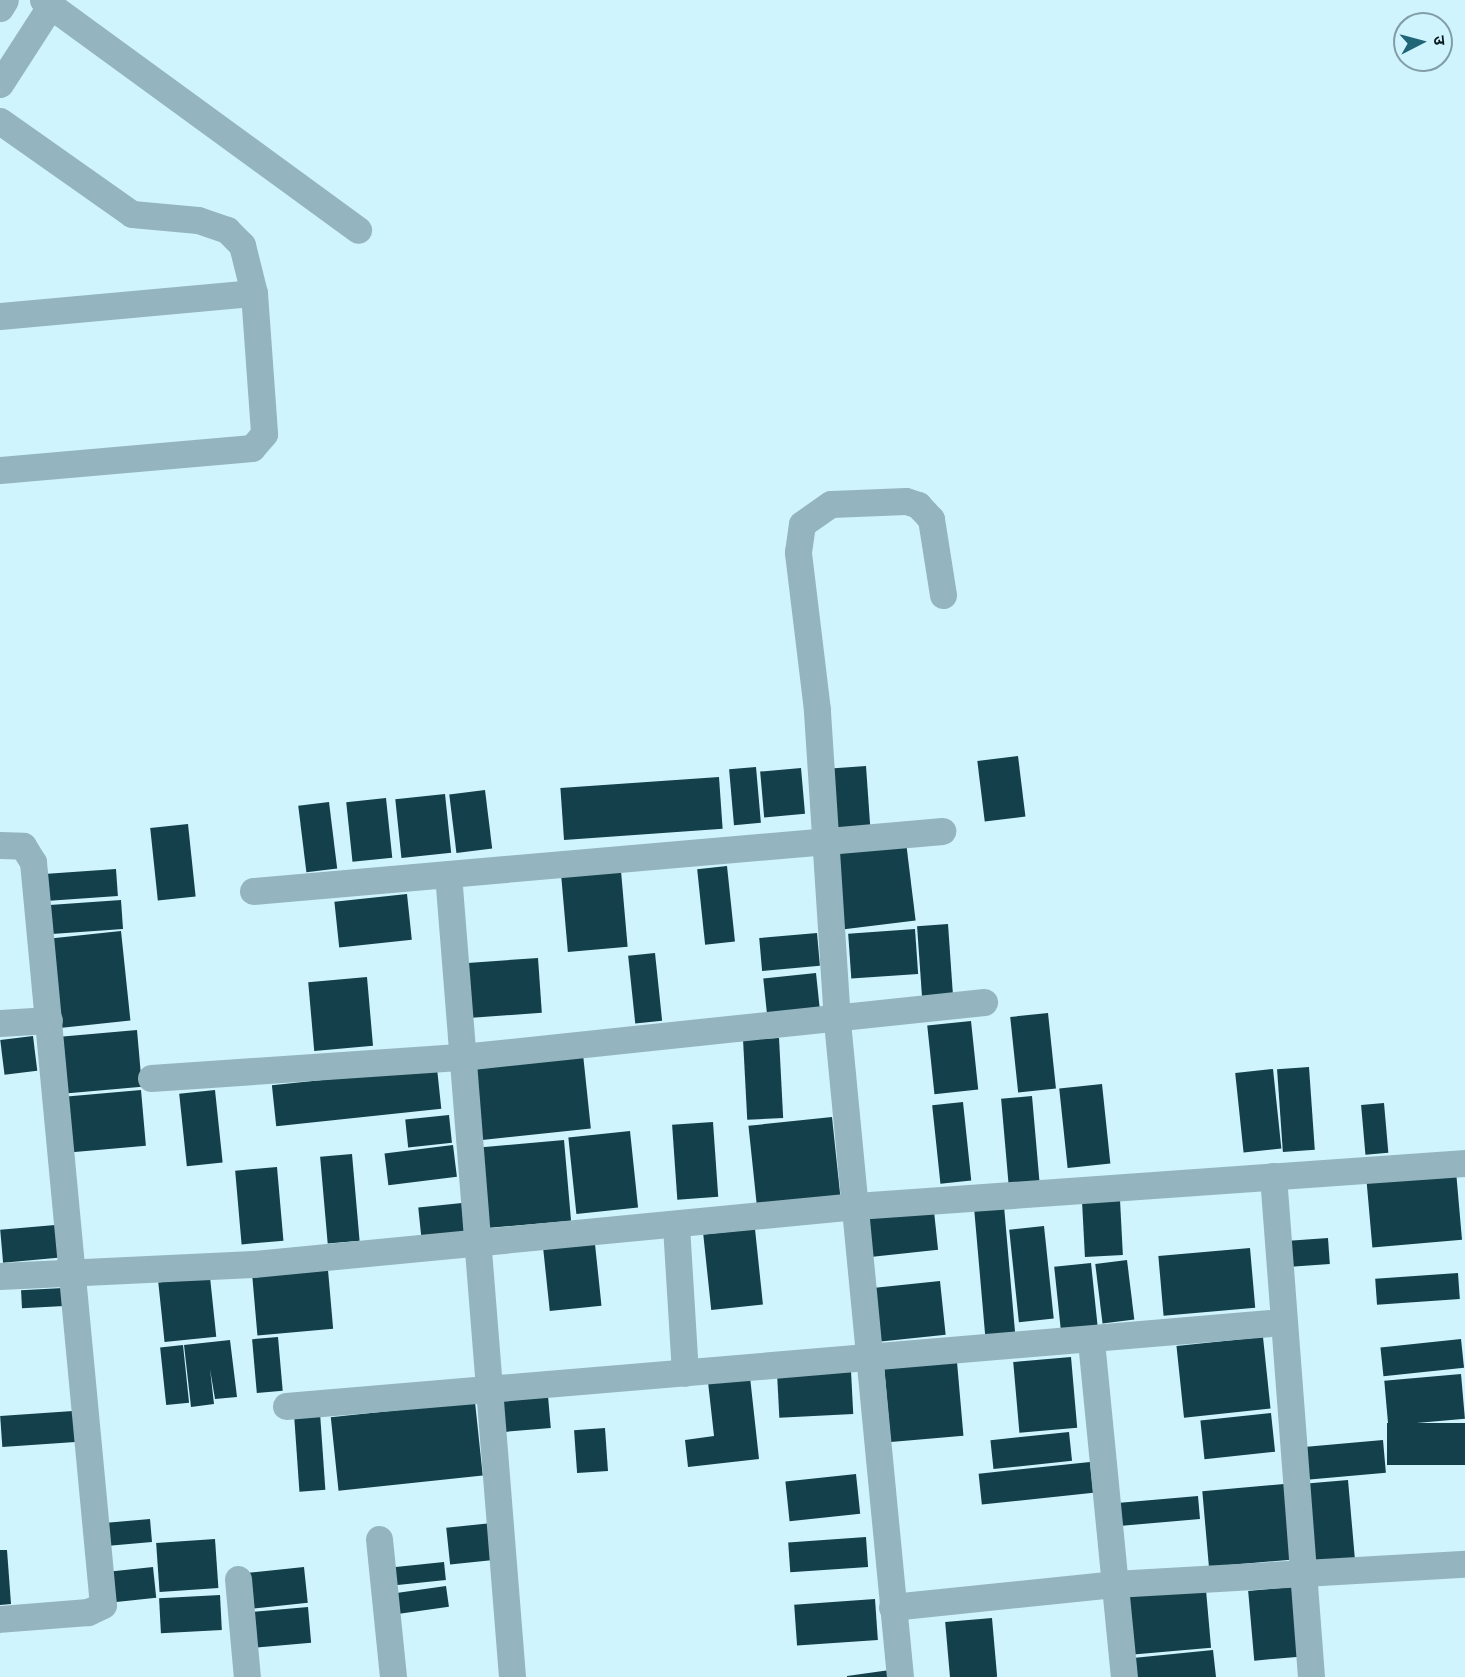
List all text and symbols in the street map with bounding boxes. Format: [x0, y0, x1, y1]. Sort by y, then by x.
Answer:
north arrow [1393, 12, 1453, 72]
text: उ [1429, 35, 1449, 46]

